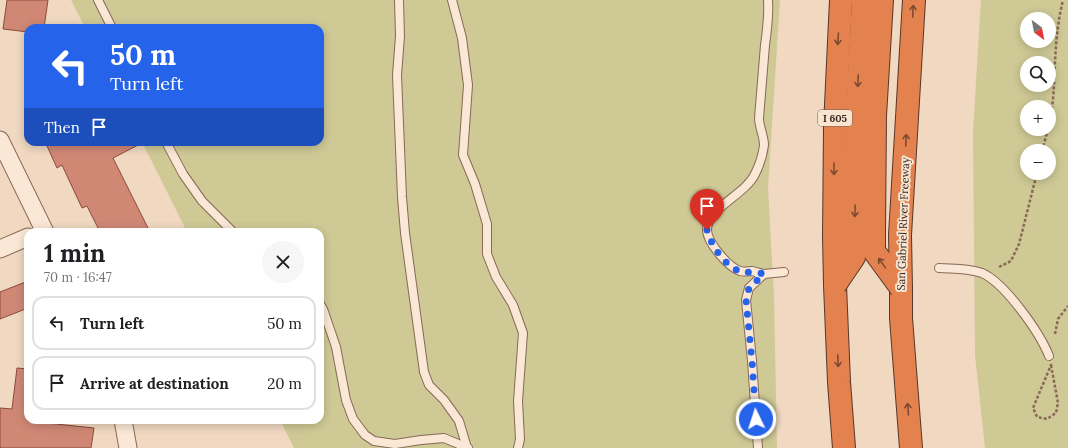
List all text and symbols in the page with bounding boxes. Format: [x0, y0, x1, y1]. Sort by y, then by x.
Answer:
one-way arrow [909, 5, 917, 18]
north arrow [1020, 12, 1056, 48]
map controls [1020, 12, 1056, 180]
one-way arrow [835, 32, 842, 45]
text: 50 m [110, 37, 176, 73]
icon: left [44, 40, 96, 92]
button: search [1020, 56, 1056, 92]
text: Turn left [110, 72, 183, 95]
one-way arrow [855, 74, 862, 87]
button: + [1020, 100, 1056, 136]
road number: I 605 [818, 110, 852, 126]
icon: arrive [88, 116, 110, 138]
text: Then [44, 118, 80, 137]
one-way arrow [902, 134, 909, 147]
button: − [1020, 144, 1056, 180]
street label: San Gabriel River Freeway [894, 157, 912, 291]
one-way arrow [830, 162, 838, 175]
pin [690, 189, 724, 230]
icon: arrive [696, 195, 718, 217]
one-way arrow [851, 204, 858, 217]
text: 1 min [44, 238, 105, 269]
button: close [262, 241, 304, 283]
one-way arrow [878, 257, 886, 268]
text: 70 m · 16:47 [44, 269, 112, 286]
icon: left [46, 312, 68, 334]
text: Turn left [80, 314, 144, 333]
text: 50 m [267, 314, 302, 333]
one-way arrow [834, 354, 842, 367]
icon: arrive [46, 372, 68, 394]
text: Arrive at destination [80, 374, 229, 393]
text: 20 m [267, 374, 302, 393]
position arrow [735, 398, 777, 440]
one-way arrow [904, 403, 911, 416]

